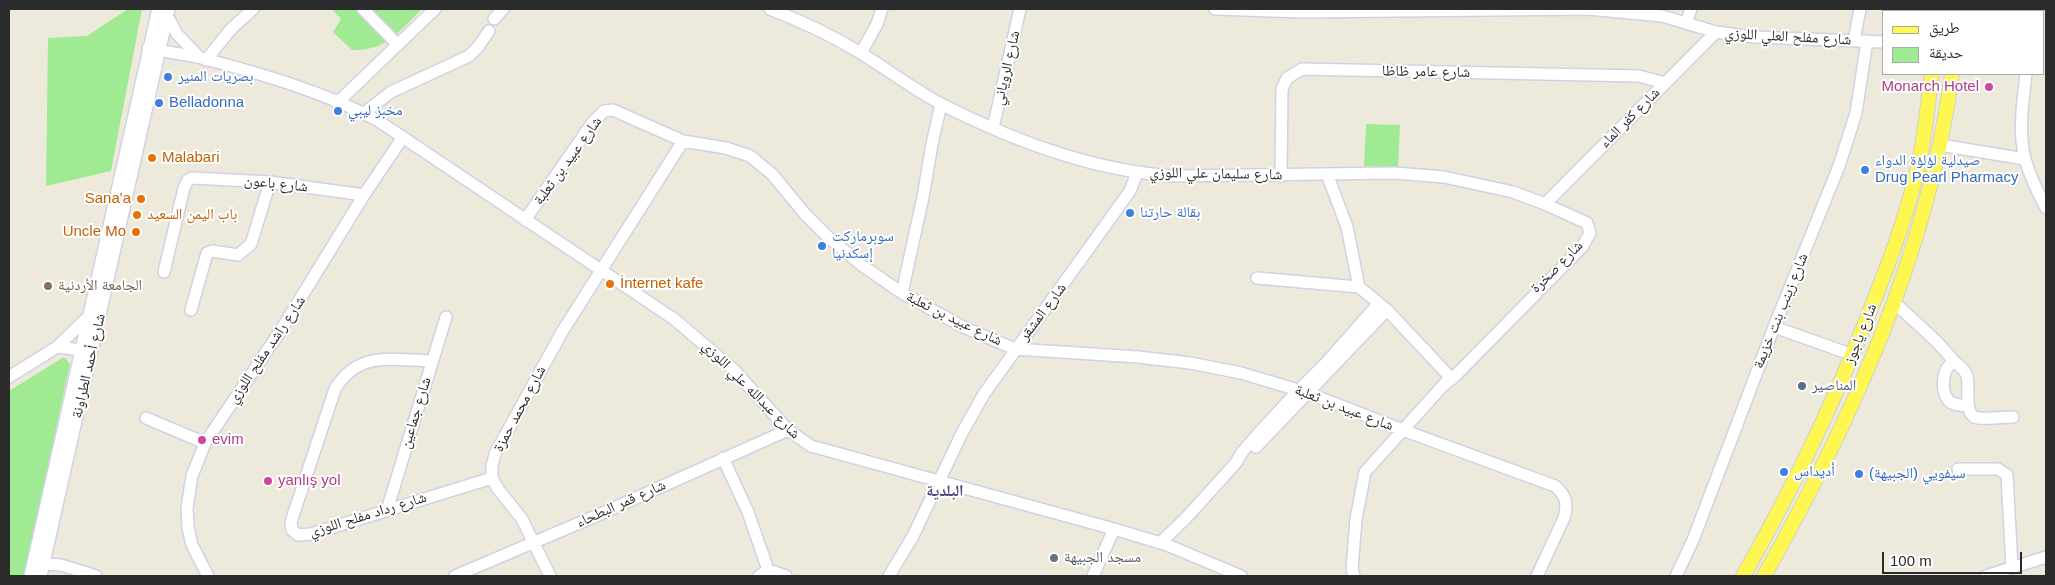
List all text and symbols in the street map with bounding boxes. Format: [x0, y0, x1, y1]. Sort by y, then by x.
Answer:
legend [1882, 10, 2045, 75]
text: طريق [1929, 19, 1960, 36]
street label: شارع مفلح العلي اللوزي [1724, 25, 1852, 49]
street label: شارع الروياني [990, 29, 1024, 107]
text: حديقة [1929, 44, 1963, 61]
street label: شارع عامر ظاظا [1382, 62, 1470, 82]
place label: بصريات المنير [178, 68, 253, 86]
marker: بصريات المنير [162, 71, 174, 83]
place label: Monarch Hotel [1881, 78, 1979, 96]
marker: Monarch Hotel [1983, 81, 1995, 93]
street label: شارع كفر الماء [1596, 84, 1664, 152]
place label: Belladonna [169, 94, 244, 112]
marker: Belladonna [153, 97, 165, 109]
place label: مخبز ليبي [348, 102, 403, 120]
marker: مخبز ليبي [332, 105, 344, 117]
street label: شارع عبيد بن ثعلبة [530, 113, 606, 209]
place label: Malabari [162, 149, 220, 167]
marker: Malabari [146, 152, 158, 164]
place label: صيدلية لؤلؤة الدواء Drug Pearl Pharmacy [1875, 152, 2018, 187]
street label: شارع سليمان علي اللوزي [1149, 164, 1283, 184]
marker: صيدلية لؤلؤة الدواء Drug Pearl Pharmacy [1859, 164, 1871, 176]
street label: شارع باعون [243, 172, 309, 196]
place label: Sana'a [85, 190, 131, 208]
marker: Sana'a [135, 193, 147, 205]
place label: بقالة حارتنا [1140, 204, 1200, 222]
place label: باب اليمن السعيد [147, 206, 237, 224]
marker: بقالة حارتنا [1124, 207, 1136, 219]
marker: باب اليمن السعيد [131, 209, 143, 221]
place label: Uncle Mo [63, 223, 126, 241]
marker: Uncle Mo [130, 226, 142, 238]
place label: سوبرماركت إسكدنيا [832, 228, 894, 263]
street label: شارع صخرة [1527, 237, 1587, 297]
marker: سوبرماركت إسكدنيا [816, 240, 828, 252]
street label: شارع زينب بنت خزيمة [1750, 251, 1812, 371]
place label: İnternet kafe [620, 275, 703, 293]
place label: الجامعة الأردنية [58, 277, 142, 295]
marker: İnternet kafe [604, 278, 616, 290]
marker: الجامعة الأردنية [42, 280, 54, 292]
street label: شارع المشقر [1016, 280, 1070, 344]
street label: شارع عبيد بن ثعلبة [903, 288, 1005, 350]
street label: شارع راشد مفلح اللوزي [224, 293, 310, 407]
street label: شارع ياجوز [1841, 301, 1881, 367]
street label: شارع أحمد الطراونة [68, 312, 110, 420]
street label: شارع عبدالله علي اللوزي [698, 337, 804, 443]
street label: شارع محمد حمزة [490, 363, 550, 455]
street label: شارع جماعين [397, 375, 435, 451]
place label: المناصير [1812, 377, 1856, 395]
marker: المناصير [1796, 380, 1808, 392]
street label: شارع عبيد بن ثعلبة [1292, 381, 1396, 435]
place label: evim [212, 431, 244, 449]
marker: evim [196, 434, 208, 446]
place label: أديداس [1794, 463, 1835, 481]
place label: سيفويي (الجبيهة) [1869, 465, 1966, 483]
marker: أديداس [1778, 466, 1790, 478]
marker: سيفويي (الجبيهة) [1853, 468, 1865, 480]
place label: yanlış yol [278, 472, 341, 490]
marker: yanlış yol [262, 475, 274, 487]
street label: شارع قمر البطحاء [573, 476, 669, 532]
district label: البلدية [926, 482, 964, 502]
street label: شارع رداد مفلح اللوزي [307, 489, 429, 541]
scale bar [1885, 542, 2025, 574]
place label: مسجد الجبيهة [1064, 549, 1141, 567]
marker: مسجد الجبيهة [1048, 552, 1060, 564]
text: 100 m [1890, 552, 1932, 569]

